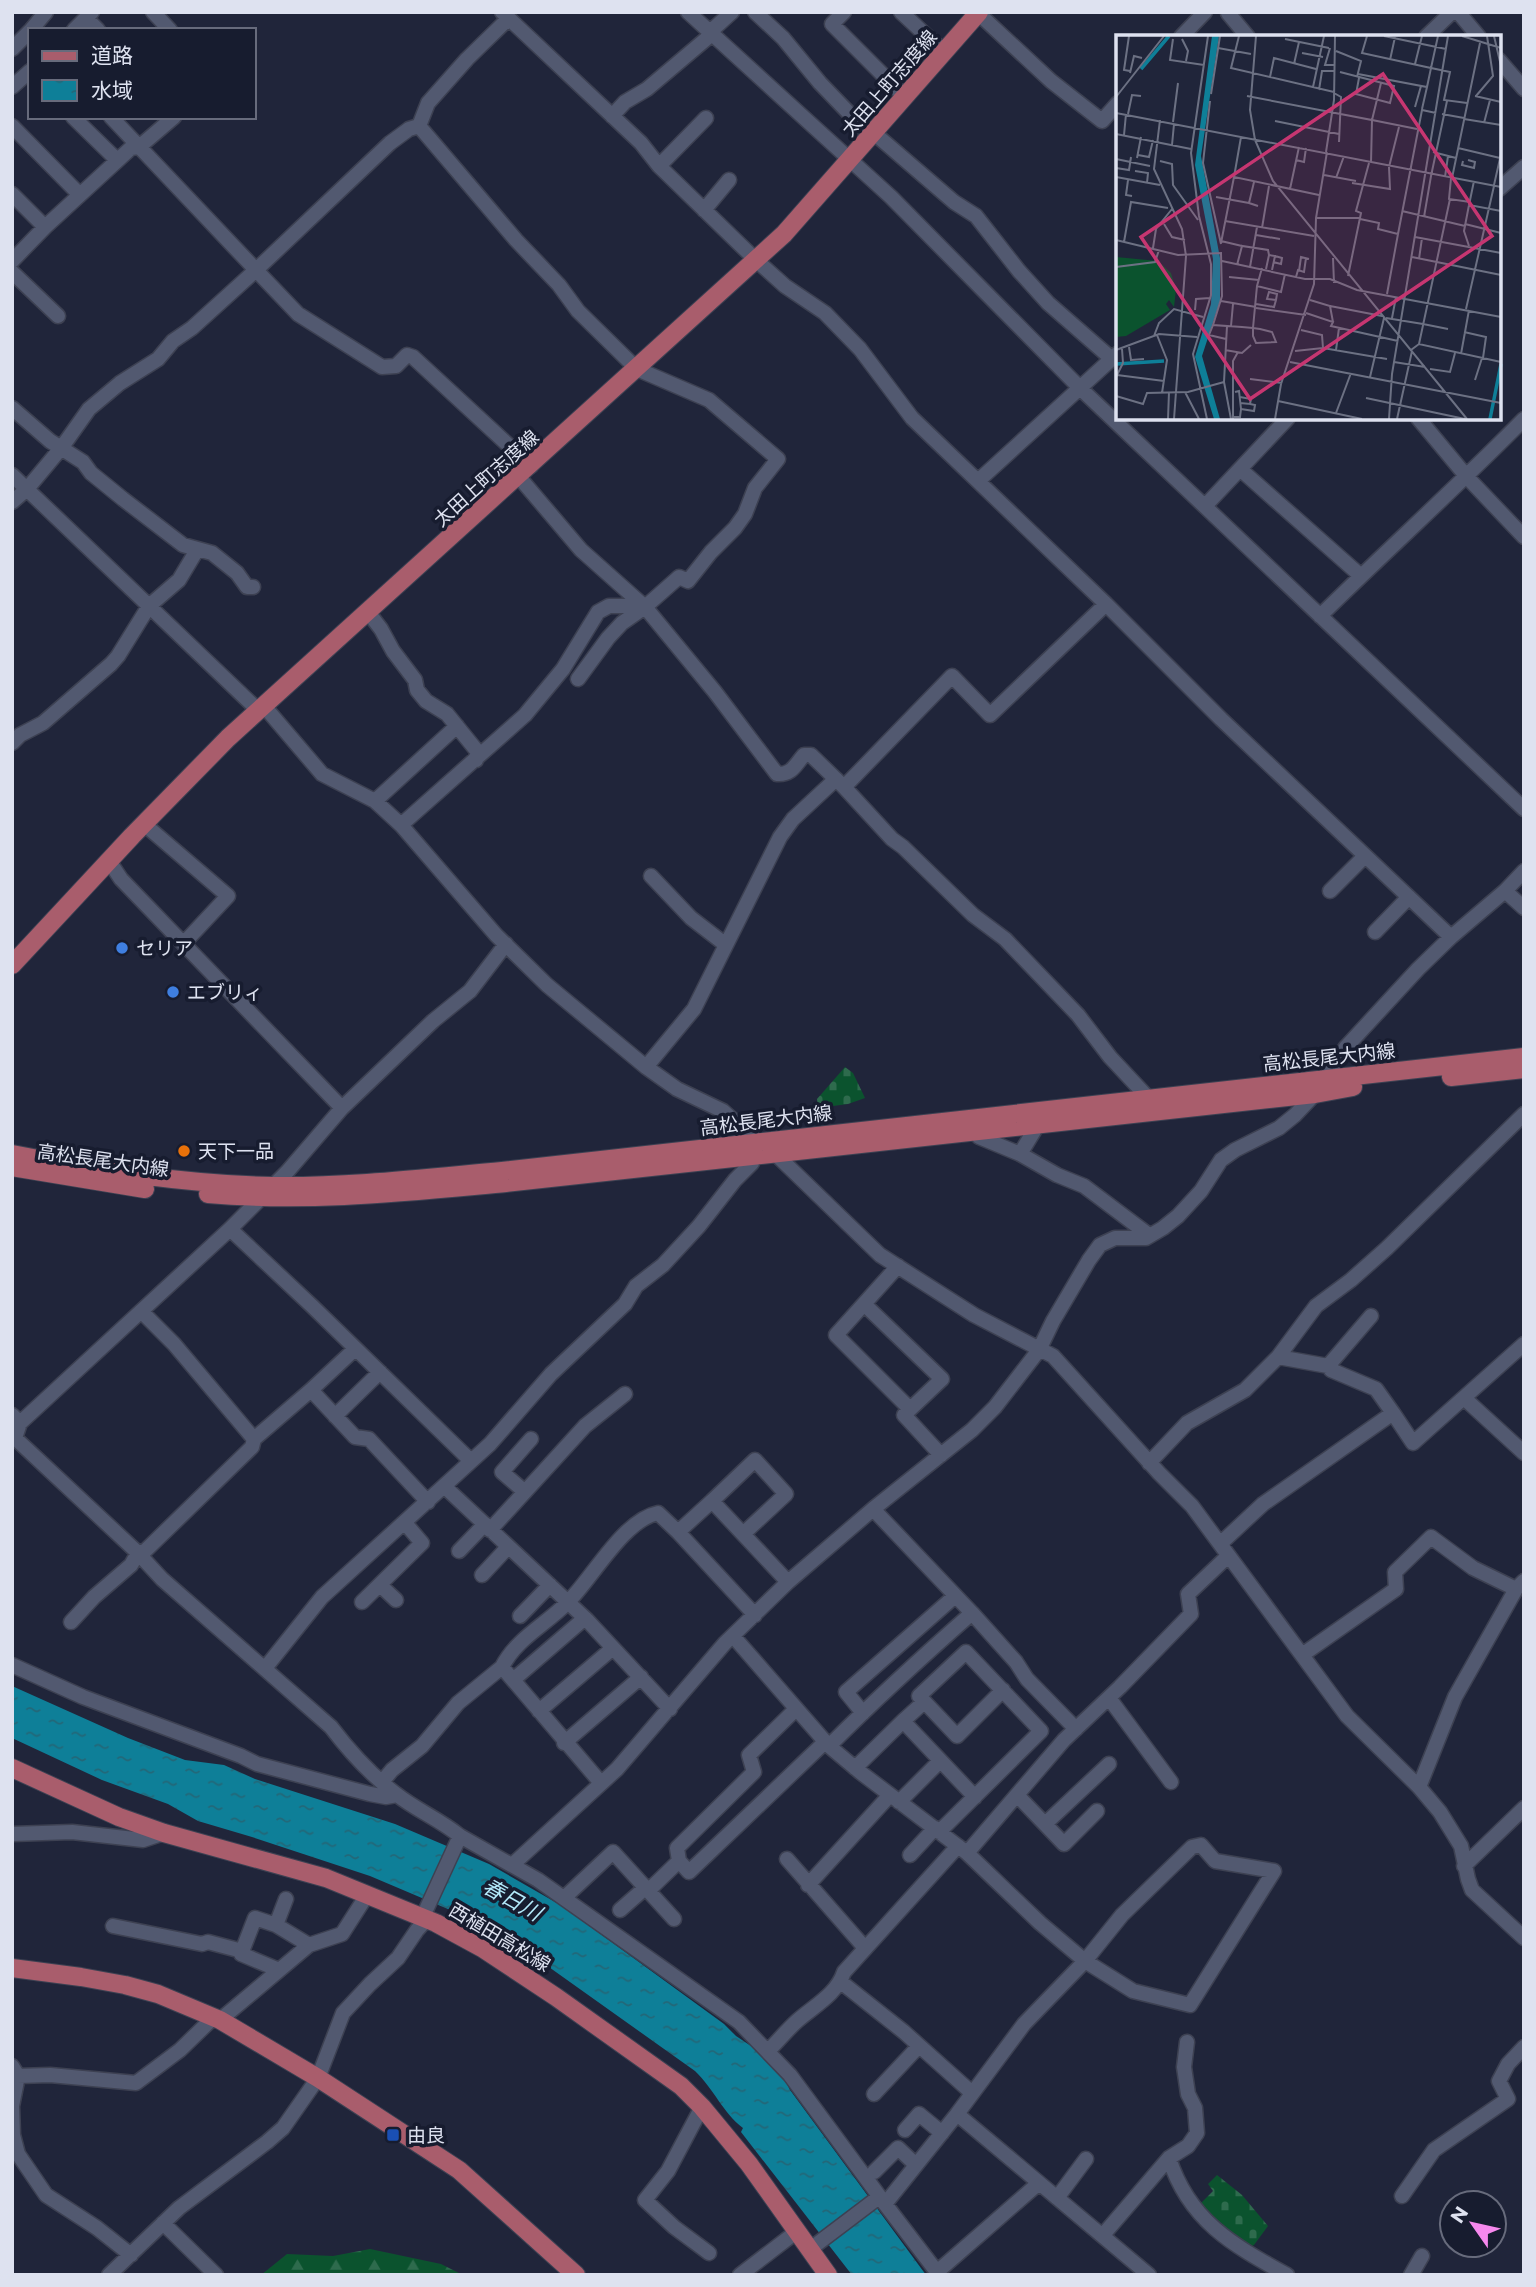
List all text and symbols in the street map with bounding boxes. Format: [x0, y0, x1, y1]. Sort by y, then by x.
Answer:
street label: 太田上町志度線 [837, 26, 942, 141]
legend [28, 28, 256, 119]
inset map [1116, 35, 1501, 420]
text: 道路 [91, 43, 133, 68]
text: 水域 [91, 78, 133, 103]
street label: 太田上町志度線 [429, 425, 543, 531]
place label: セリア [136, 937, 193, 960]
marker: セリア [114, 940, 130, 956]
place label: エブリィ [187, 981, 263, 1004]
marker: エブリィ [165, 984, 181, 1000]
street label: 高松長尾大内線 [1262, 1039, 1396, 1076]
street label: 高松長尾大内線 [699, 1101, 833, 1140]
street label: 高松長尾大内線 [35, 1140, 170, 1181]
place label: 天下一品 [198, 1140, 274, 1163]
marker: 天下一品 [176, 1143, 192, 1159]
water label: 春日川 [479, 1873, 548, 1927]
street label: 西植田高松線 [445, 1898, 555, 1977]
place label: 由良 [407, 2124, 445, 2147]
marker: 由良 [385, 2127, 401, 2143]
north arrow [1438, 2189, 1508, 2259]
text: N [1445, 2202, 1473, 2228]

